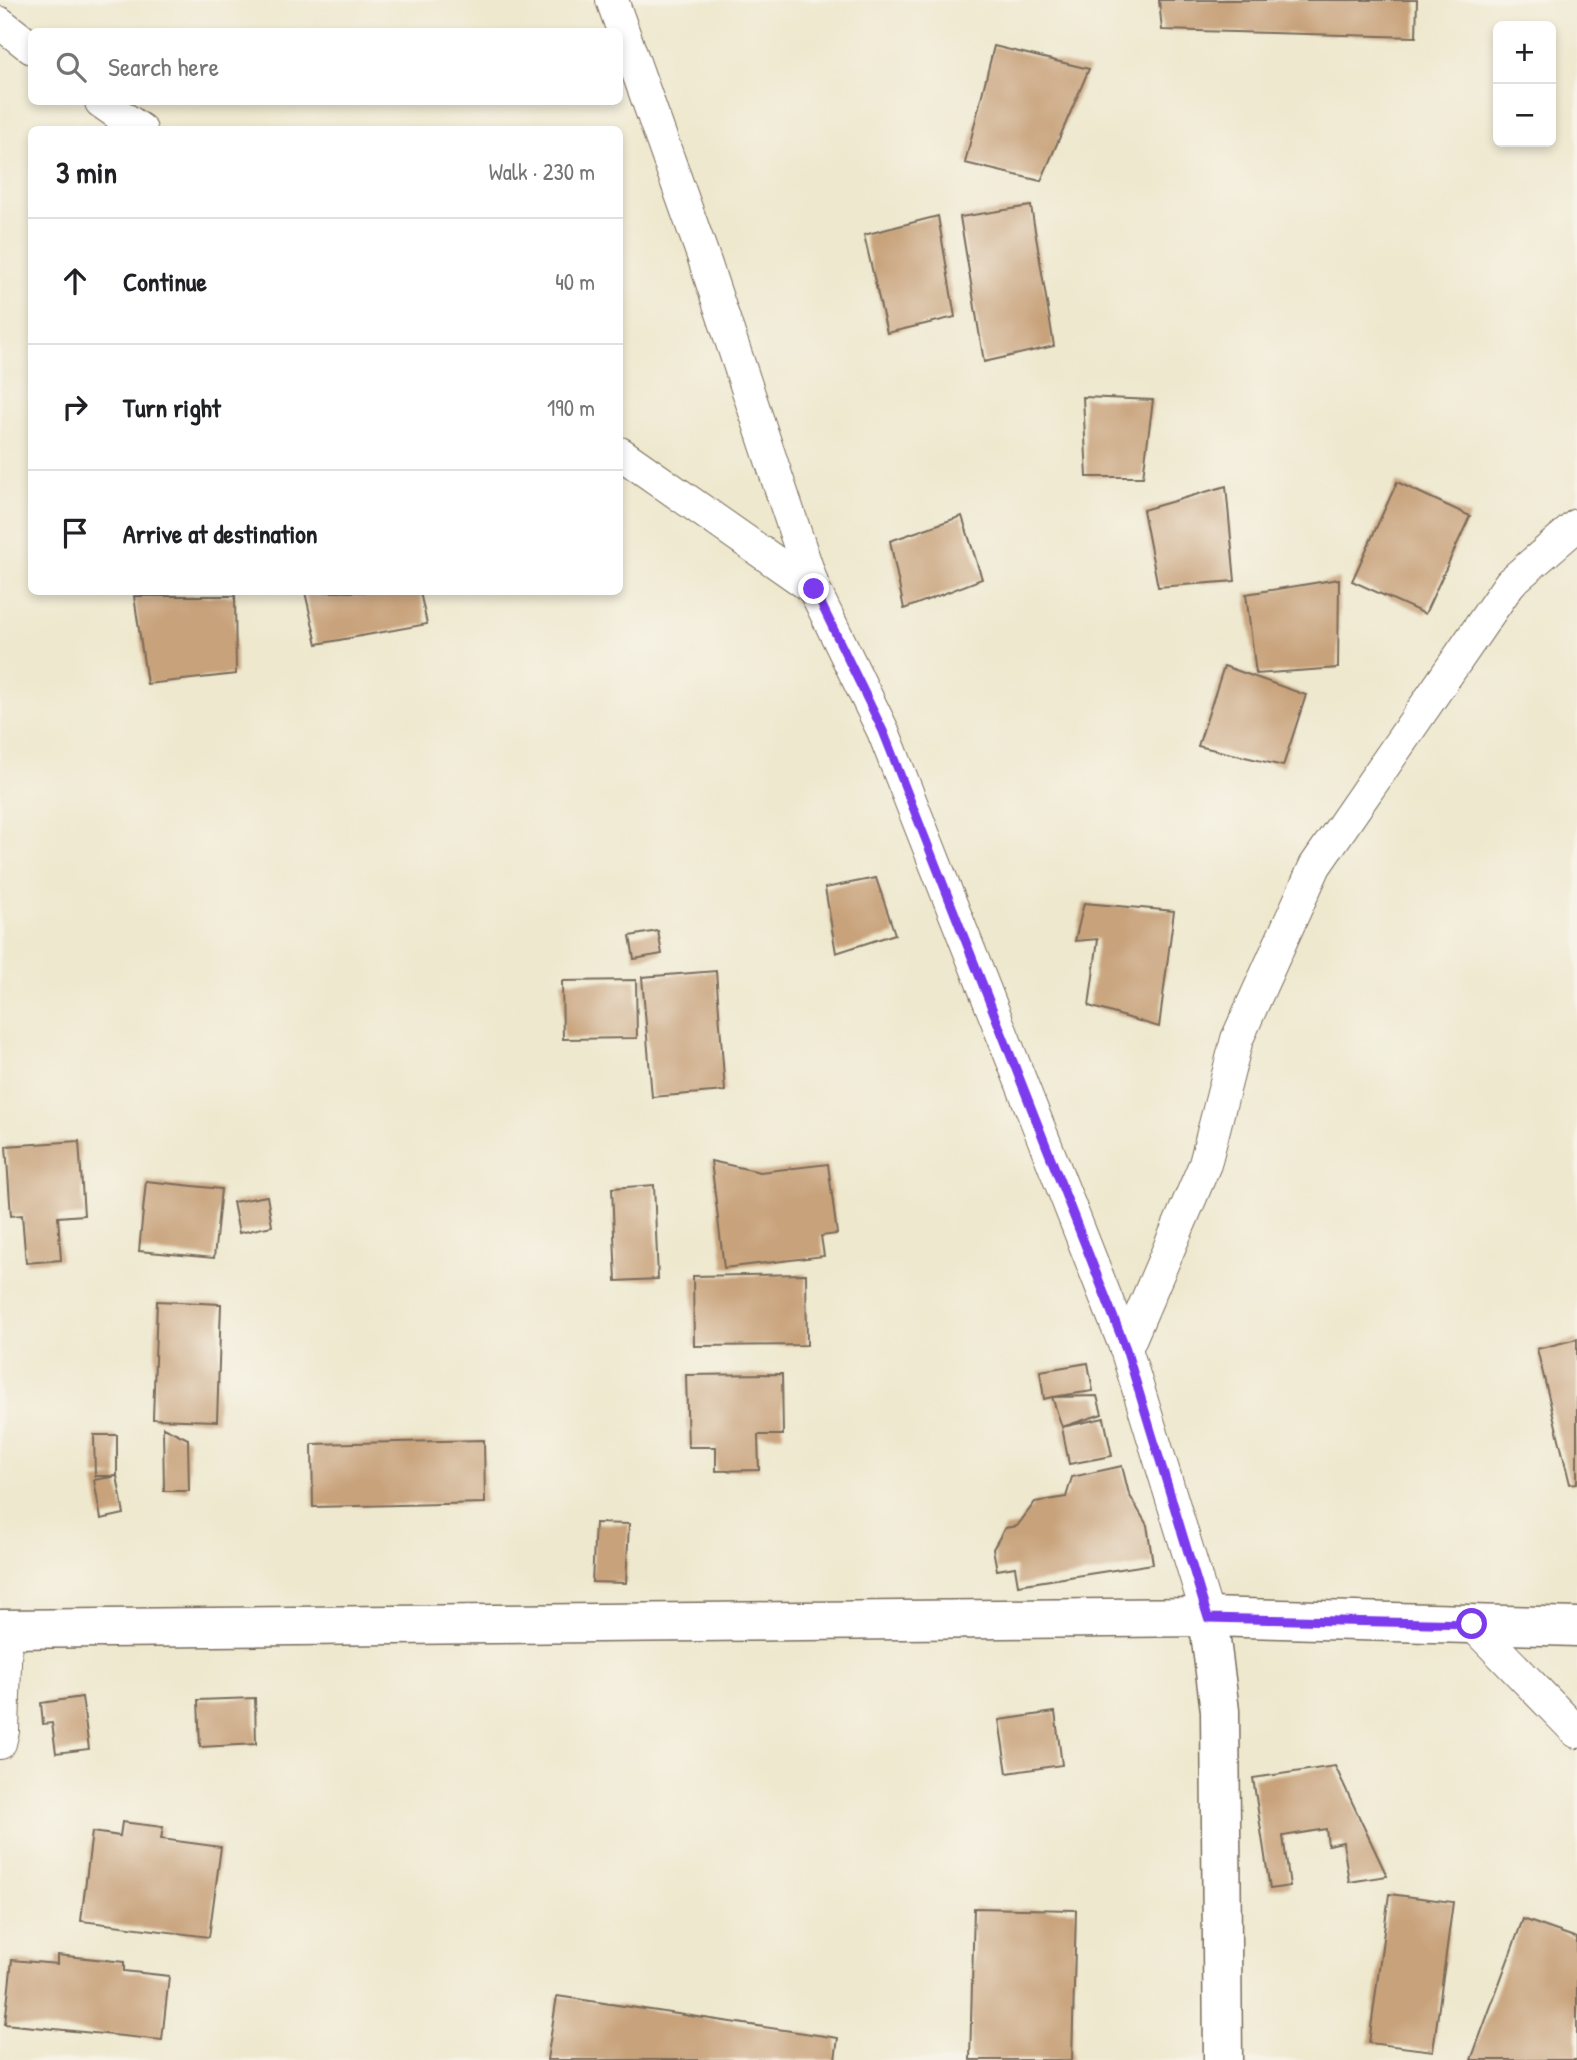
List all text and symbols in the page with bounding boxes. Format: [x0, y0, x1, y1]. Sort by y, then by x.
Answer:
map controls [1493, 21, 1556, 147]
button: + [1493, 21, 1556, 84]
search box [28, 28, 623, 105]
icon: search [52, 48, 90, 86]
text: Search here [108, 49, 219, 84]
button: − [1493, 84, 1556, 147]
text: 3 min [56, 152, 117, 192]
text: Walk · 230 m [489, 156, 595, 187]
icon: ahead [56, 262, 94, 300]
text: Continue [123, 264, 207, 299]
text: 40 m [555, 266, 595, 297]
icon: right [56, 388, 94, 426]
text: Turn right [123, 390, 221, 425]
text: 190 m [547, 392, 595, 423]
icon: arrive [56, 514, 94, 552]
text: Arrive at destination [123, 516, 318, 551]
route end [798, 573, 829, 604]
route start [1456, 1608, 1487, 1639]

